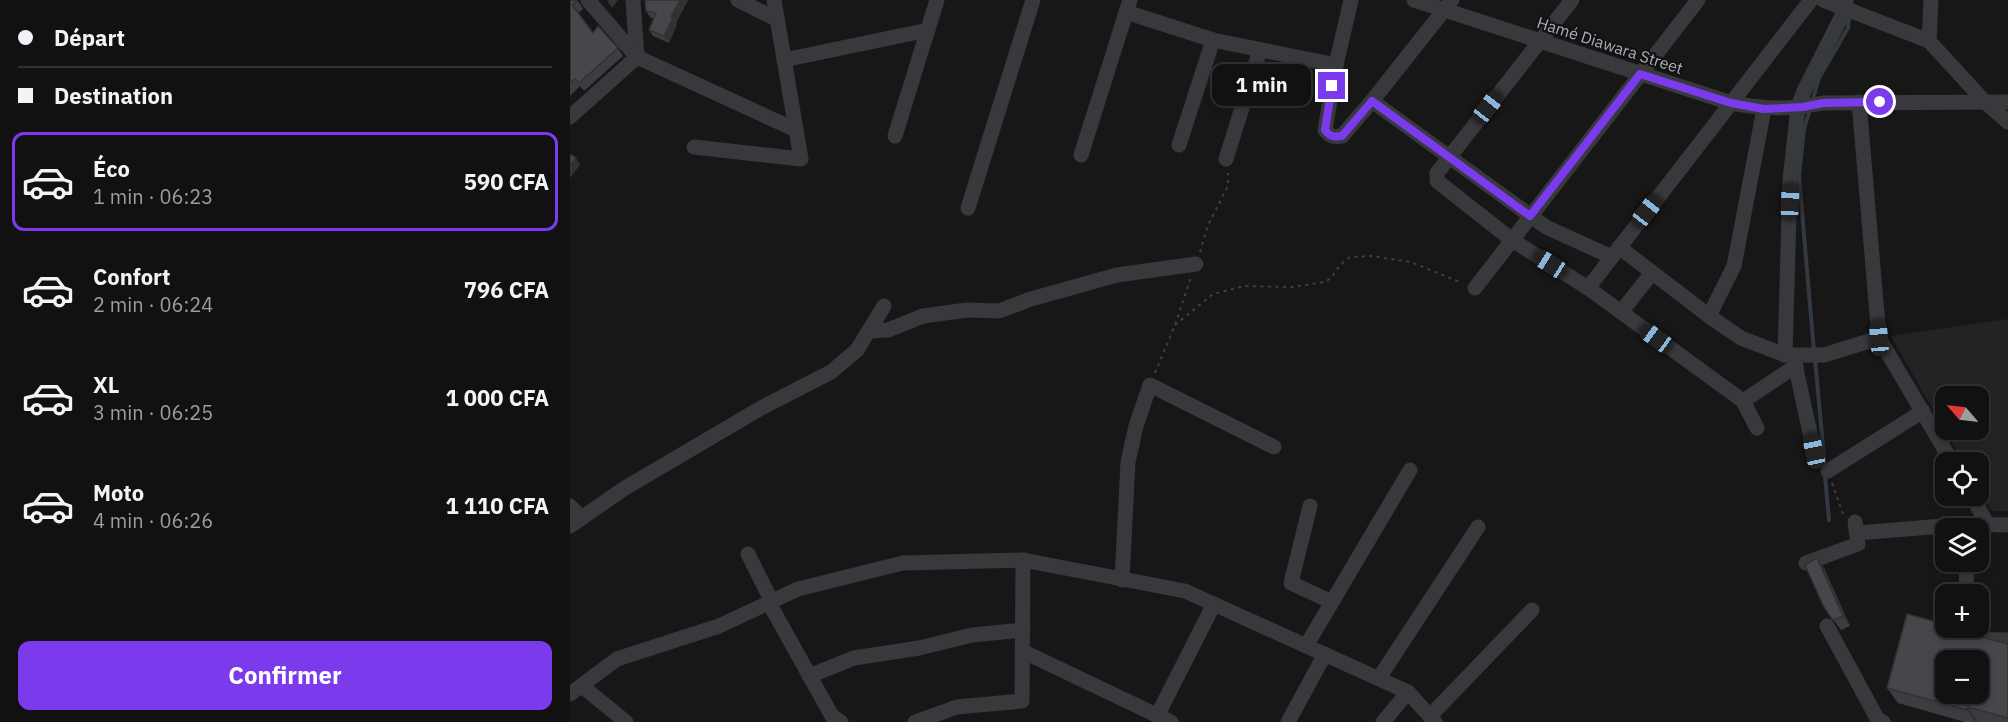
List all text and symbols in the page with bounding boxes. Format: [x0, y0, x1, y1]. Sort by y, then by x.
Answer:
street label: Hamé Diawara Street [1534, 12, 1686, 78]
text: Départ [54, 23, 125, 52]
callout: 1 min [1212, 65, 1311, 107]
text: 1 min [1235, 71, 1288, 98]
route end [1318, 72, 1345, 99]
text: Destination [54, 81, 173, 110]
car [1470, 87, 1506, 127]
route start [1866, 88, 1893, 115]
text: Éco [93, 154, 130, 183]
icon: car [21, 155, 75, 209]
text: 590 CFA [464, 167, 549, 196]
text: 1 min · 06:23 [93, 183, 213, 210]
car [1780, 184, 1800, 220]
car [1629, 191, 1665, 231]
car [1530, 247, 1570, 281]
text: Confort [93, 262, 171, 291]
icon: car [21, 263, 75, 317]
text: 796 CFA [464, 275, 549, 304]
text: 2 min · 06:24 [93, 291, 213, 318]
car [1868, 319, 1890, 357]
car [1636, 320, 1676, 356]
text: XL [93, 370, 119, 399]
icon: car [21, 371, 75, 425]
text: 1 000 CFA [445, 383, 549, 412]
north arrow [1935, 386, 1989, 440]
map controls [1935, 386, 1989, 704]
text: 3 min · 06:25 [93, 399, 213, 426]
car [1801, 432, 1827, 470]
button: locate [1935, 452, 1989, 506]
text: Moto [93, 478, 144, 507]
icon: car [21, 479, 75, 533]
text: 1 110 CFA [445, 491, 549, 520]
text: 4 min · 06:26 [93, 507, 213, 534]
button: layers [1935, 518, 1989, 572]
button: + [1935, 584, 1989, 638]
button: Confirmer [18, 641, 552, 710]
button: − [1935, 650, 1989, 704]

